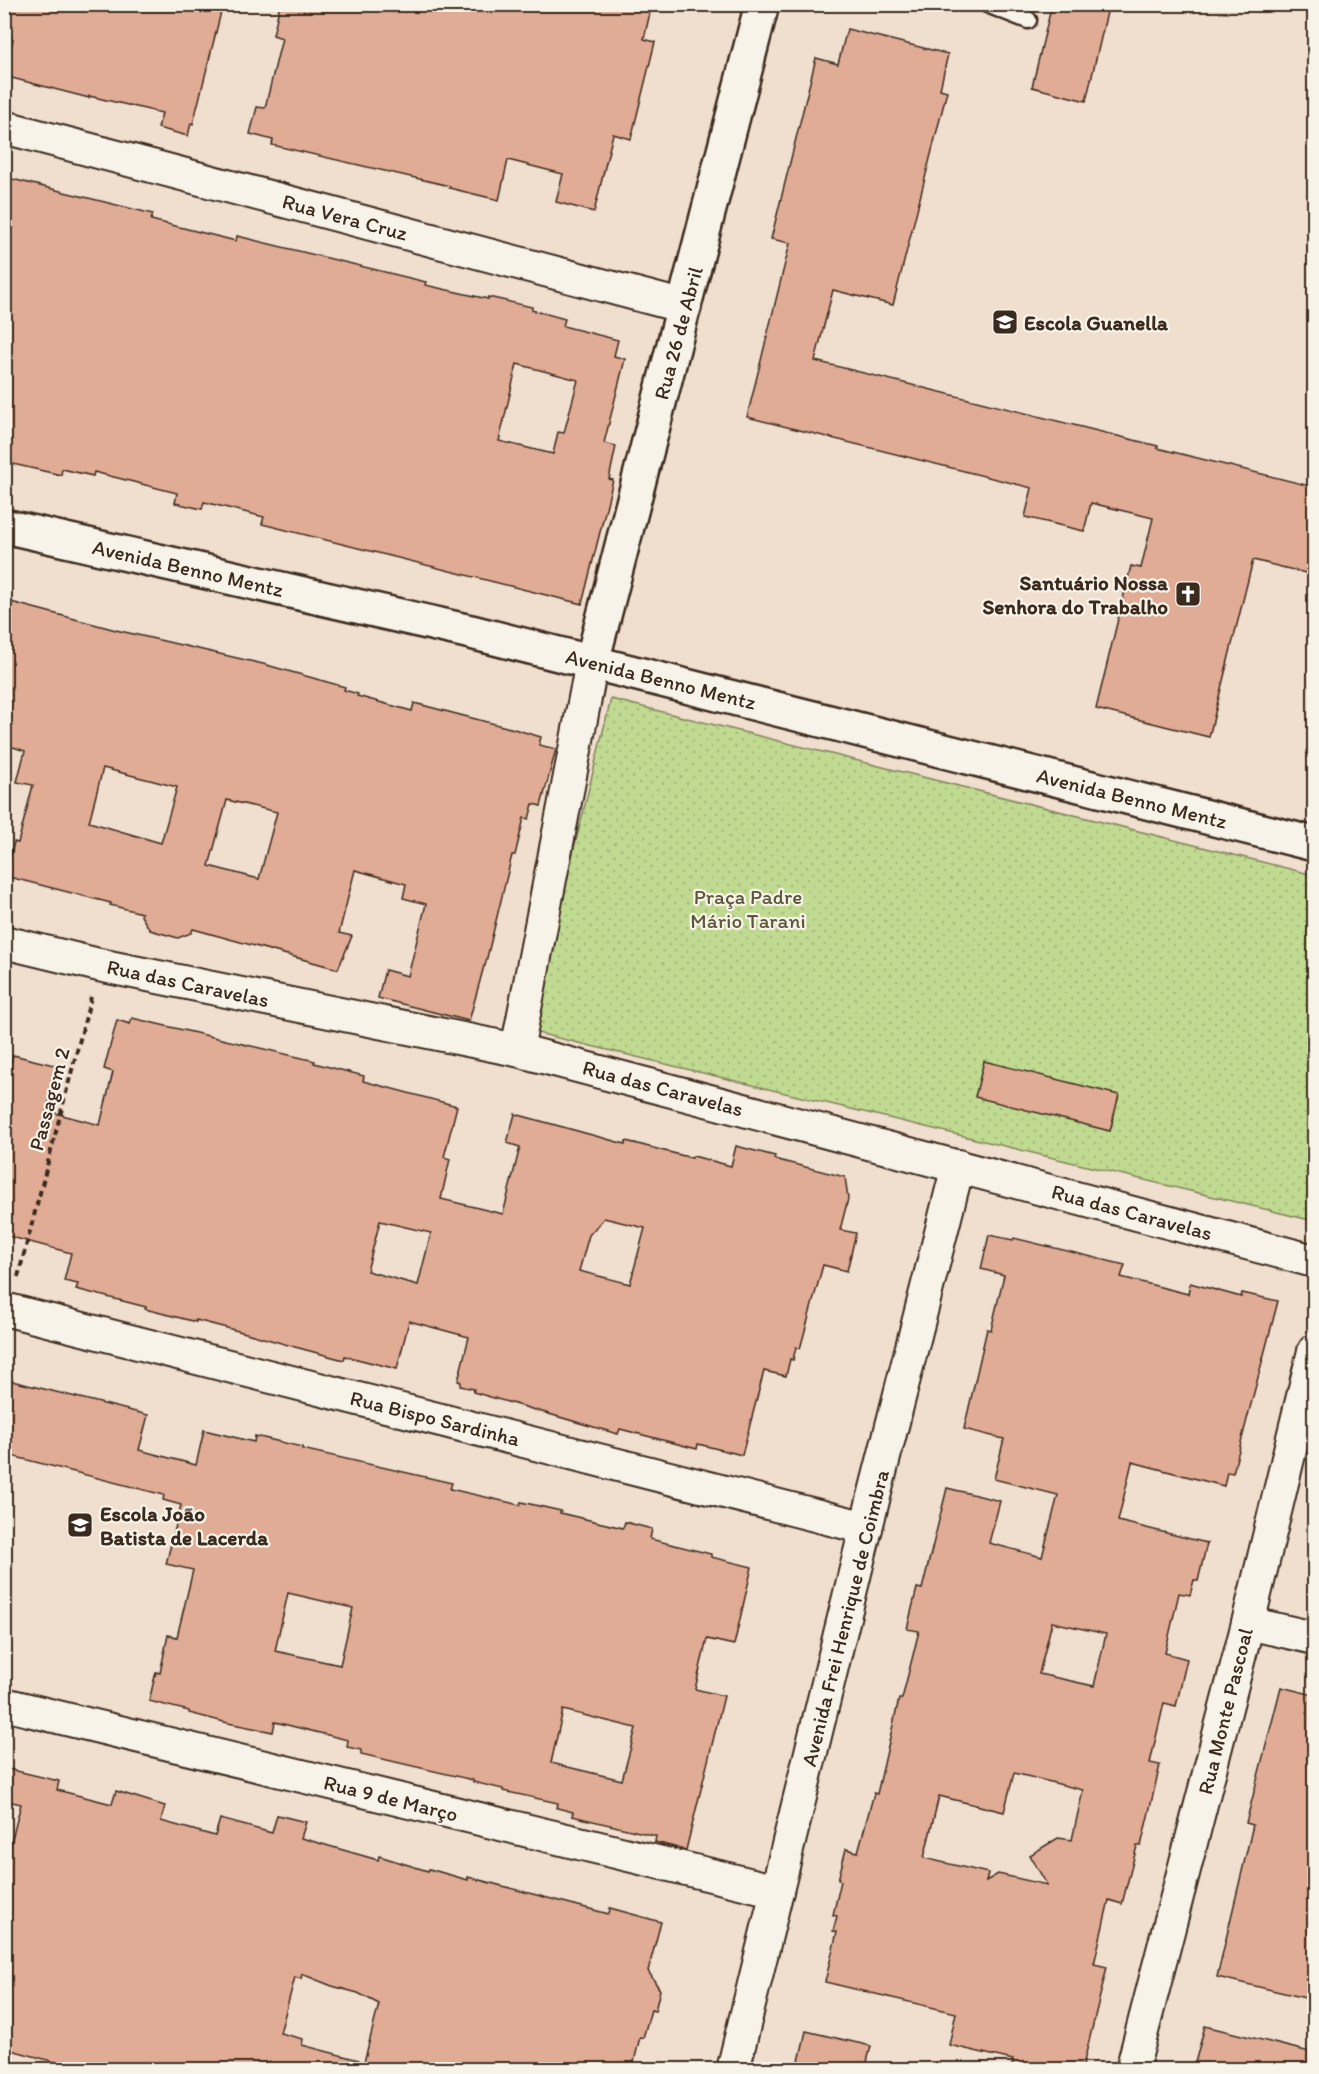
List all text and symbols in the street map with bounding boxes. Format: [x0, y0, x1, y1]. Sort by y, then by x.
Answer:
street label: Rua Vera Cruz [280, 188, 411, 246]
street label: Rua 26 de Abril [648, 264, 708, 402]
school or university icon: Escola Guanella [990, 307, 1020, 337]
place label: Escola Guanella [1024, 310, 1169, 335]
street label: Avenida Benno Mentz [90, 534, 286, 602]
place label: Santuário Nossa Senhora do Trabalho [983, 570, 1169, 619]
church icon: Santuário Nossa Senhora do Trabalho [1173, 579, 1203, 609]
street label: Avenida Benno Mentz [563, 643, 759, 715]
street label: Avenida Benno Mentz [1034, 762, 1230, 834]
park label: Praça Padre Mário Tarani [690, 884, 806, 933]
street label: Rua das Caravelas [105, 954, 271, 1012]
street label: Passagem 2 [23, 1045, 75, 1153]
street label: Rua das Caravelas [580, 1055, 746, 1121]
street label: Rua das Caravelas [1049, 1179, 1215, 1245]
street label: Rua Bispo Sardinha [348, 1385, 522, 1451]
street label: Avenida Frei Henrique de Coimbra [796, 1467, 894, 1769]
place label: Escola João Batista de Lacerda [100, 1501, 269, 1550]
school or university icon: Escola João Batista de Lacerda [65, 1510, 95, 1540]
street label: Rua Monte Pascoal [1192, 1625, 1258, 1797]
street label: Rua 9 de Março [321, 1769, 461, 1827]

